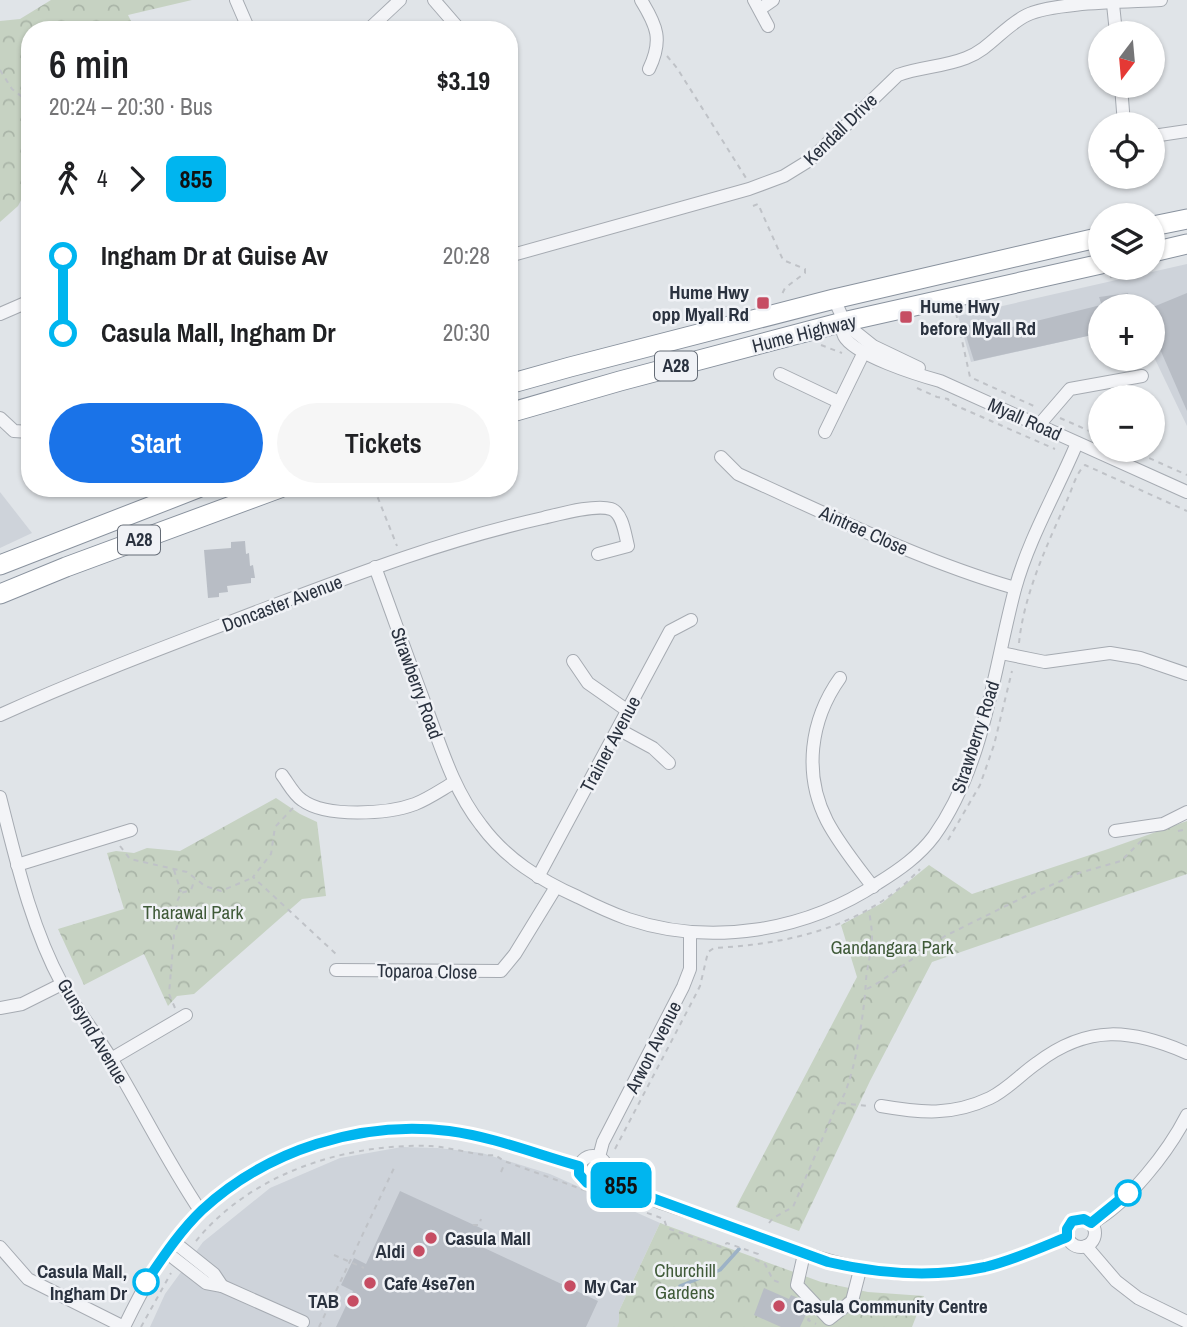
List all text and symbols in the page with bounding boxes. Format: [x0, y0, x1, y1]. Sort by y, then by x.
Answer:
north arrow [1088, 21, 1166, 98]
map controls [1088, 21, 1165, 462]
text: 6 min [49, 39, 129, 90]
text: $3.19 [437, 63, 490, 98]
street label: Kendall Drive [797, 87, 883, 171]
text: 20:24 – 20:30 · Bus [49, 91, 213, 122]
button: locate [1088, 112, 1165, 189]
icon: walk [49, 160, 87, 198]
icon: forward [118, 160, 156, 198]
text: 4 [97, 163, 108, 194]
text: 855 [180, 163, 212, 195]
button: layers [1088, 203, 1165, 280]
text: Ingham Dr at Guise Av [101, 238, 328, 273]
text: 20:28 [443, 240, 490, 271]
place label: Hume Hwy opp Myall Rd [652, 279, 749, 327]
place label: Hume Hwy before Myall Rd [920, 293, 1036, 341]
button: + [1088, 294, 1165, 371]
marker: Hume Hwy opp Myall Rd [755, 295, 771, 311]
street label: Hume Highway [749, 307, 859, 358]
marker: Hume Hwy before Myall Rd [898, 309, 914, 325]
text: Casula Mall, Ingham Dr [101, 315, 336, 350]
text: 20:30 [443, 317, 490, 348]
road number: A28 [655, 352, 697, 380]
button: − [1088, 385, 1165, 462]
street label: Myall Road [984, 391, 1066, 447]
button: Start [49, 403, 263, 483]
button: Tickets [277, 403, 490, 483]
street label: Aintree Close [815, 499, 912, 561]
road number: A28 [118, 526, 160, 554]
street label: Doncaster Avenue [218, 568, 346, 638]
street label: Strawberry Road [385, 624, 449, 742]
street label: Strawberry Road [945, 677, 1005, 797]
street label: Trainer Avenue [574, 691, 646, 797]
park label: Tharawal Park [143, 899, 243, 925]
park label: Gandangara Park [831, 934, 954, 960]
street label: Toparoa Close [377, 957, 477, 985]
street label: Gunsynd Avenue [51, 974, 135, 1088]
street label: Arwon Avenue [618, 996, 687, 1098]
line badge: 855 [581, 1162, 661, 1208]
text: 855 [605, 1169, 637, 1201]
unlabelled marker [1115, 1180, 1141, 1206]
place label: Casula Mall [445, 1225, 531, 1251]
marker: Casula Mall [423, 1230, 439, 1246]
place label: Aldi [376, 1238, 405, 1264]
marker: Aldi [411, 1243, 427, 1259]
park label: Churchill Gardens [654, 1257, 716, 1305]
place label: Casula Mall, Ingham Dr [37, 1258, 127, 1306]
marker: Casula Mall, Ingham Dr [133, 1269, 159, 1295]
place label: Cafe 4se7en [384, 1270, 475, 1296]
place label: My Car [584, 1273, 636, 1299]
marker: Cafe 4se7en [362, 1275, 378, 1291]
marker: My Car [562, 1278, 578, 1294]
place label: TAB [308, 1288, 339, 1314]
marker: TAB [345, 1293, 361, 1309]
place label: Casula Community Centre [793, 1293, 988, 1319]
marker: Casula Community Centre [771, 1298, 787, 1314]

